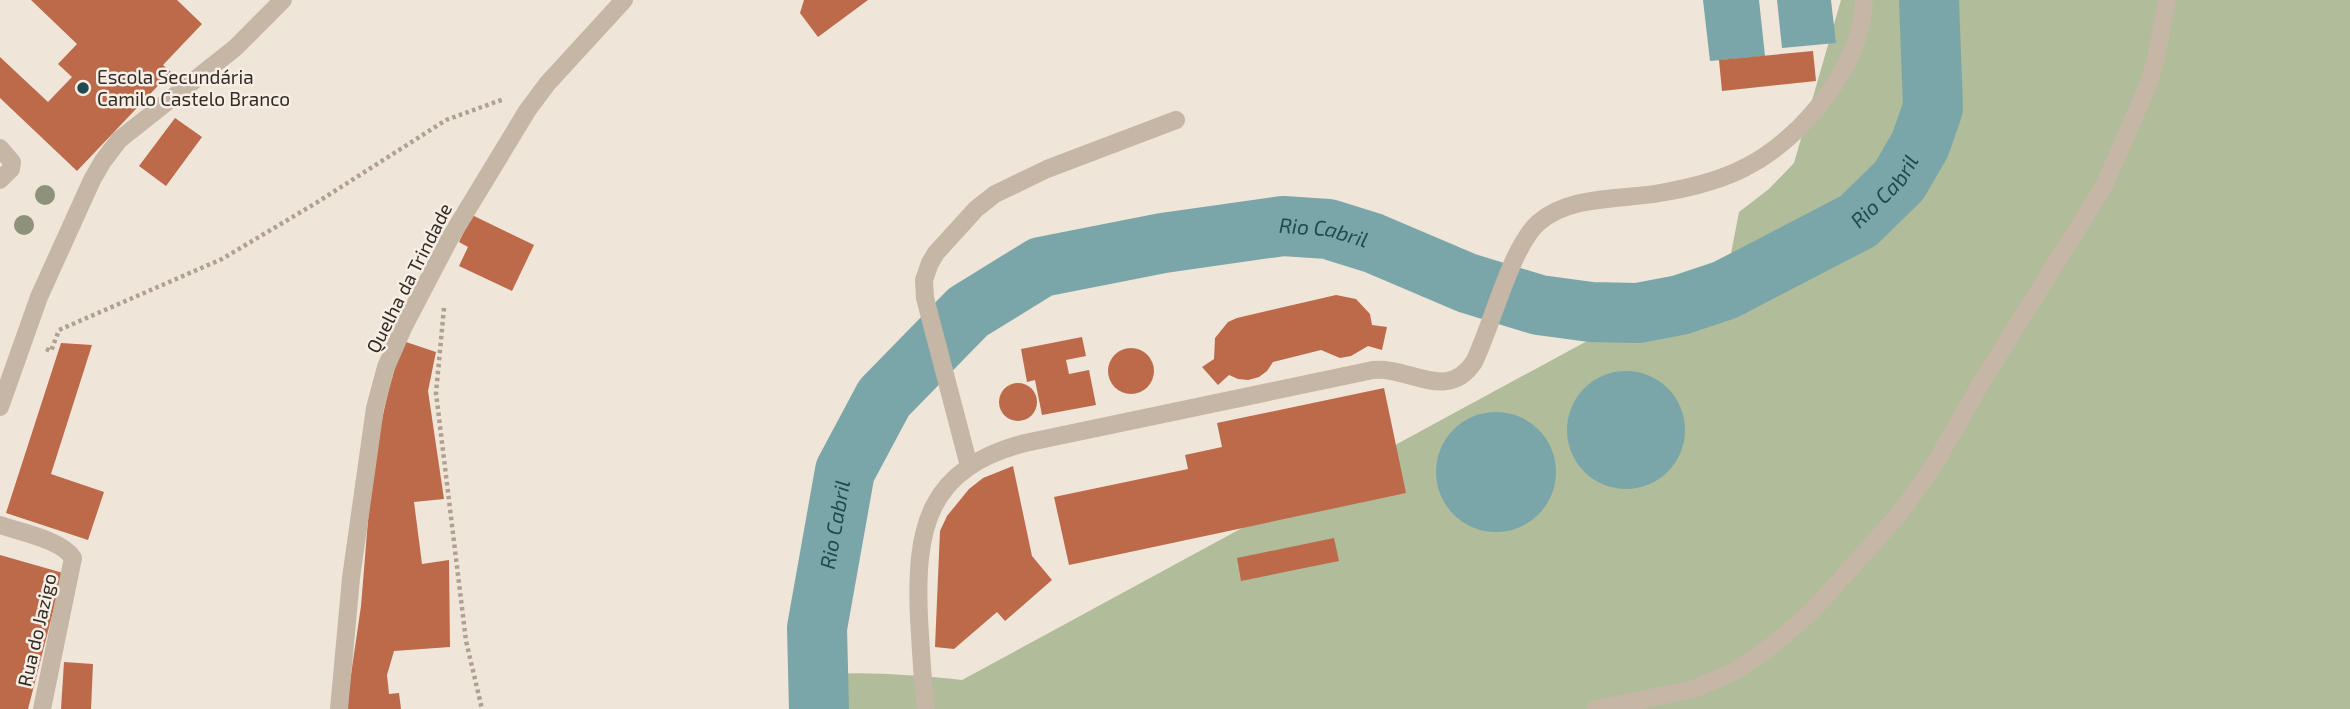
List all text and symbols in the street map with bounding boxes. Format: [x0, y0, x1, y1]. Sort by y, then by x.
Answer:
place label: Escola Secundária Camilo Castelo Branco [97, 65, 290, 110]
marker: Escola Secundária Camilo Castelo Branco [75, 80, 91, 96]
water label: Rio Cabril [1845, 150, 1923, 232]
street label: Quelha da Trindade [361, 199, 456, 357]
water label: Rio Cabril [1278, 212, 1372, 252]
water label: Rio Cabril [814, 478, 854, 571]
street label: Rua do Jazigo [12, 571, 61, 689]

